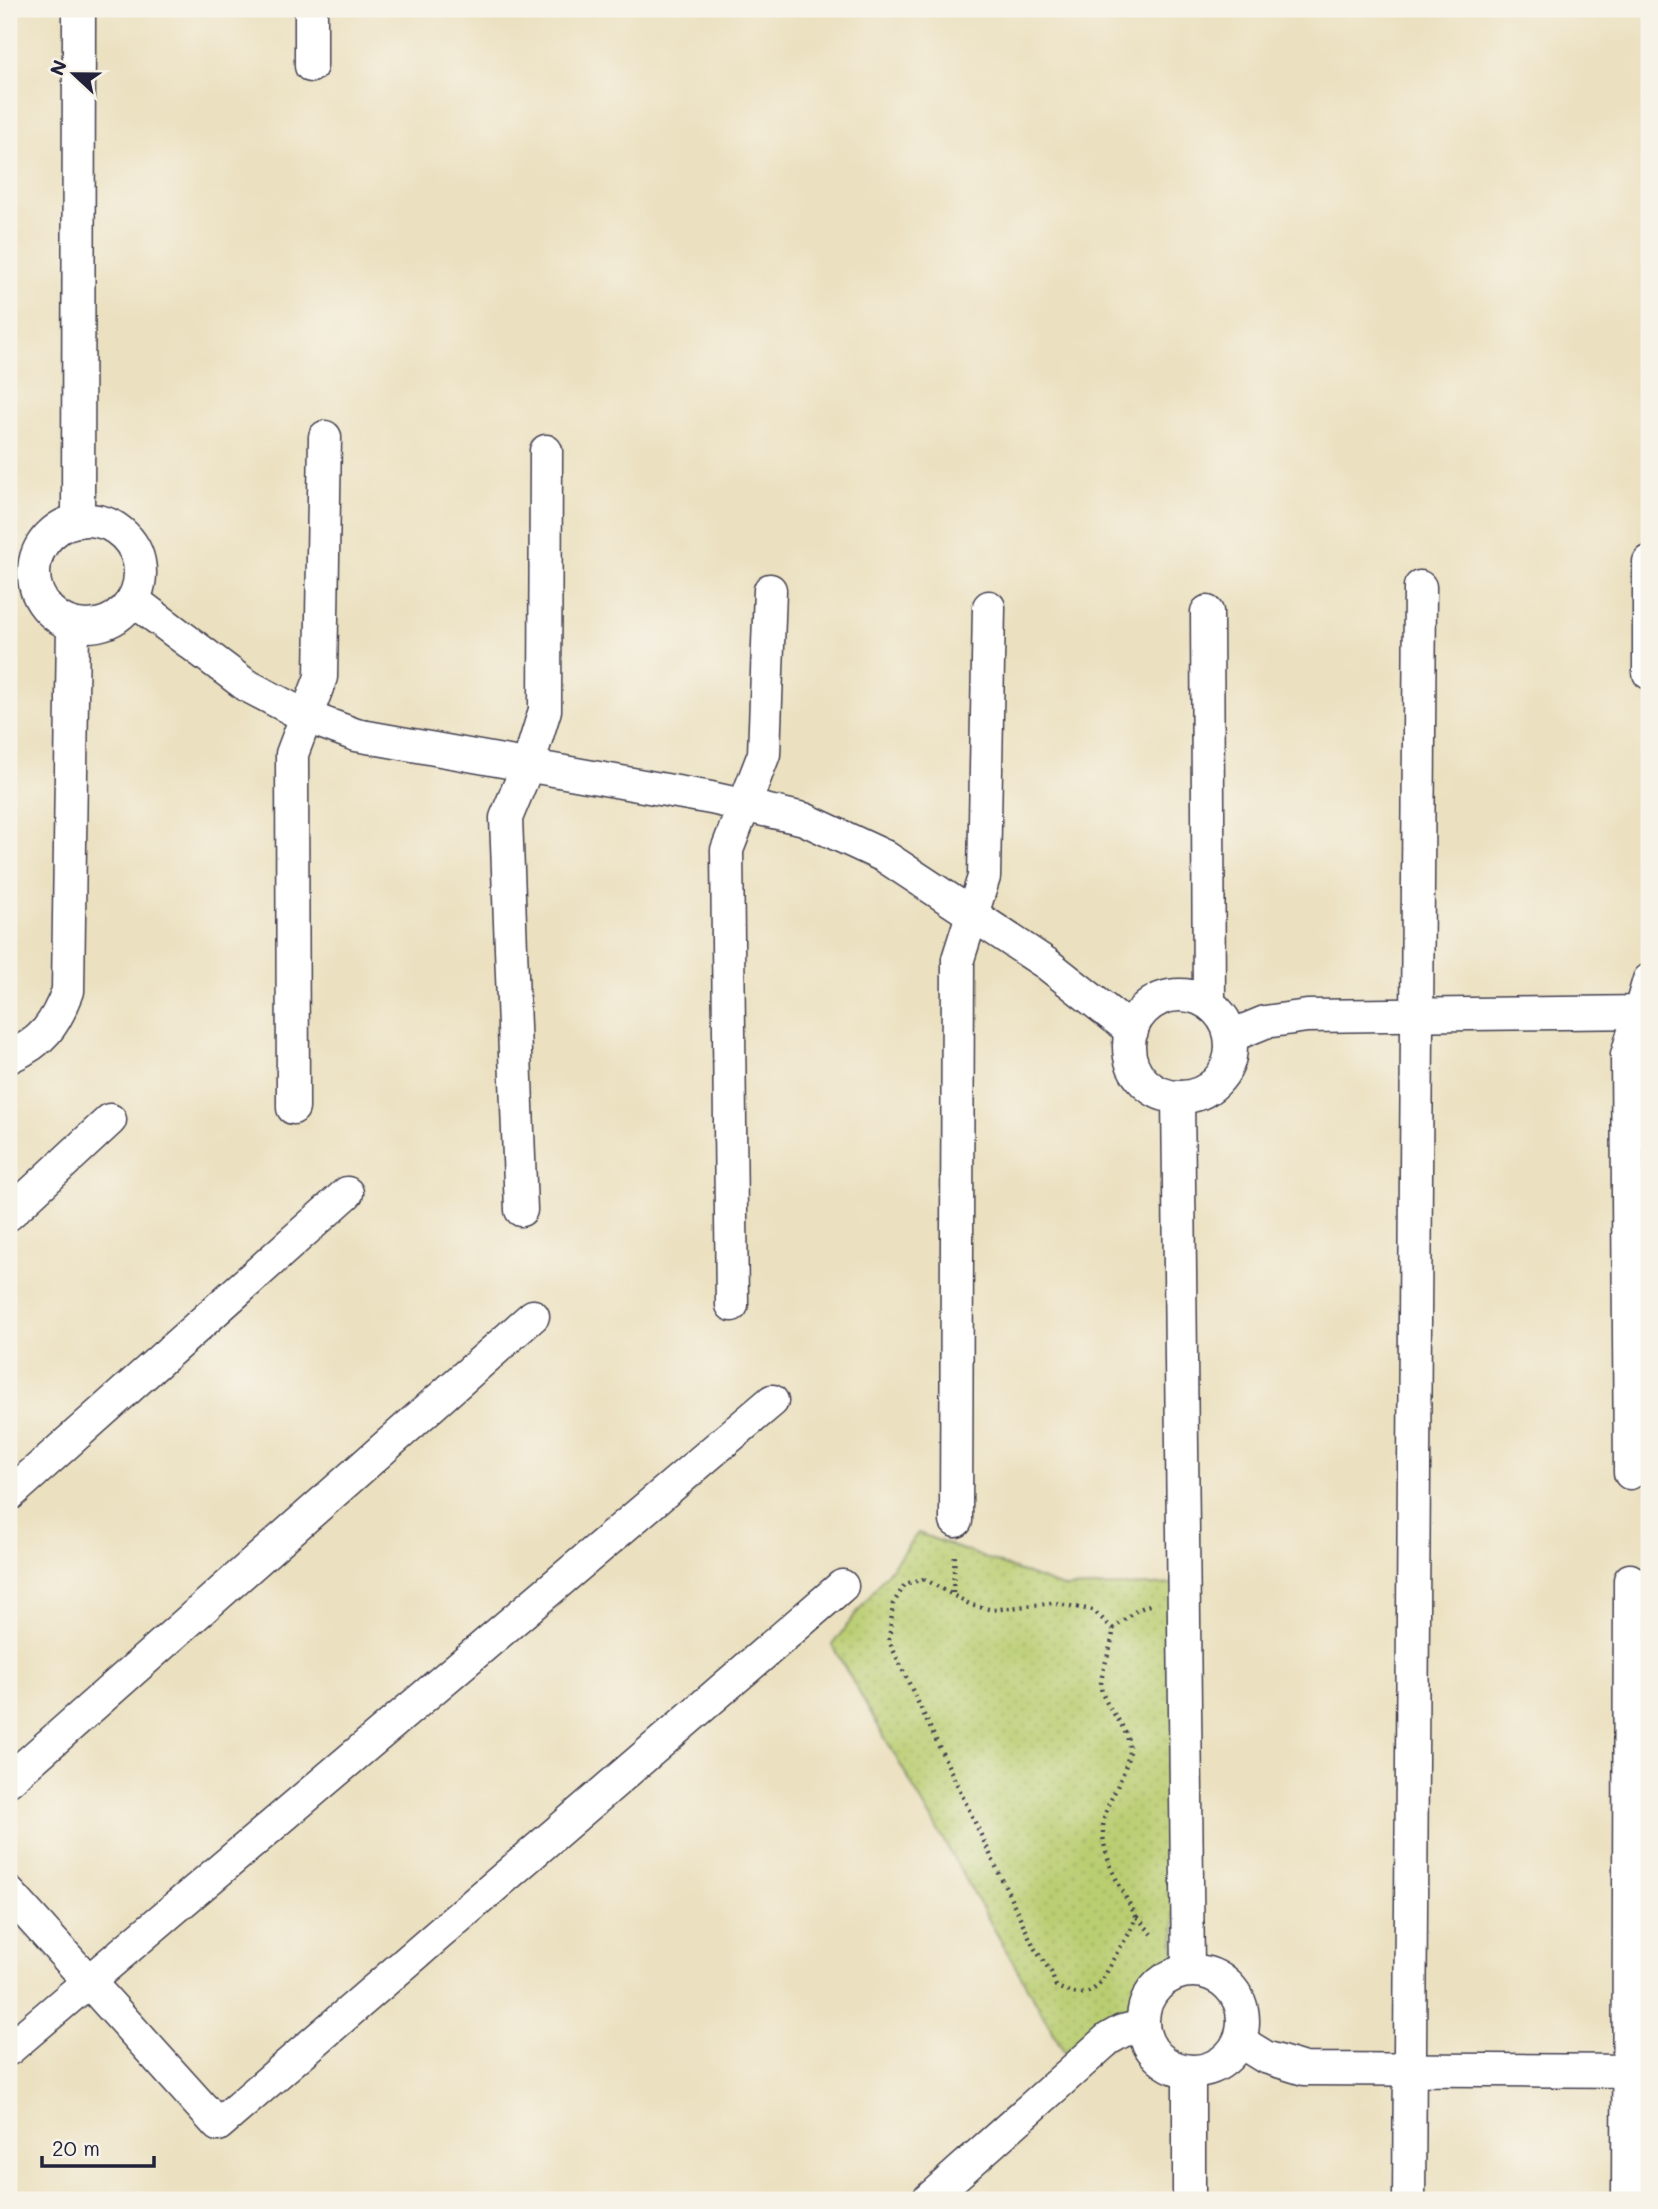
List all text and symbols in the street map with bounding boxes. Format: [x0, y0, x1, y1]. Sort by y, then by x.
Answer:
north arrow [38, 38, 108, 108]
text: N [43, 56, 72, 79]
scale bar [42, 2125, 154, 2169]
text: 20 m [52, 2134, 100, 2161]

